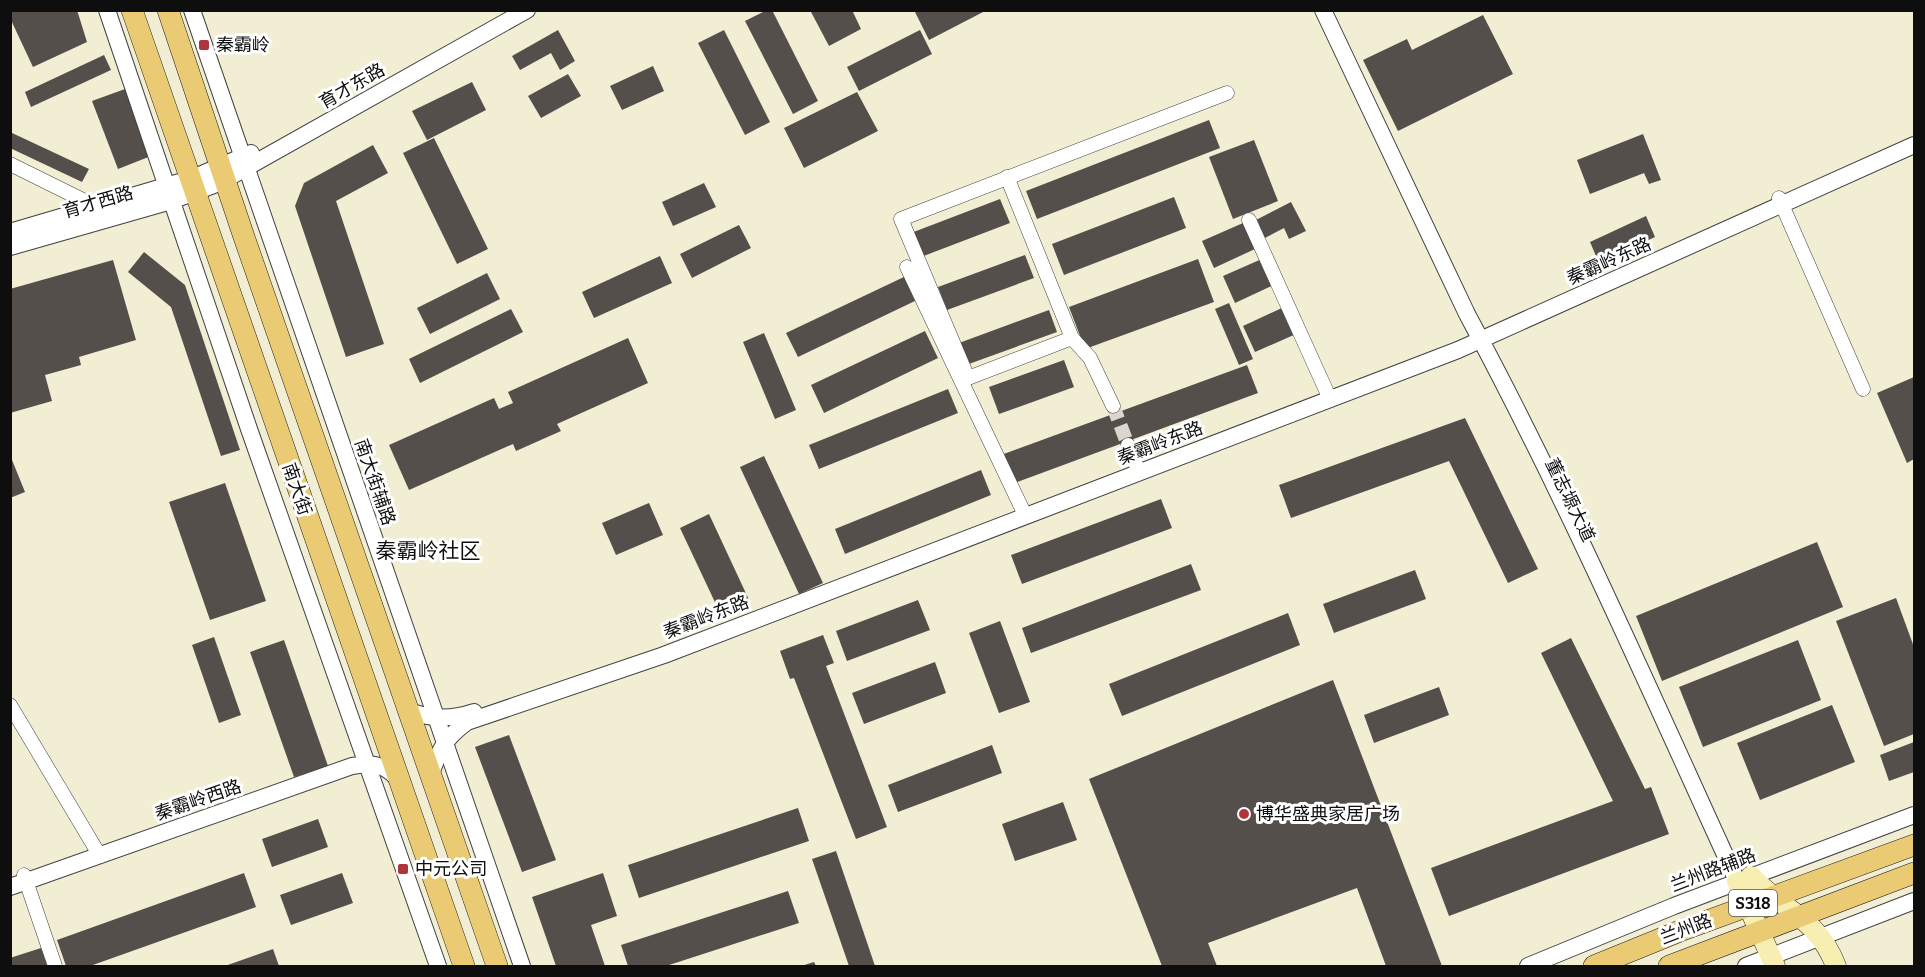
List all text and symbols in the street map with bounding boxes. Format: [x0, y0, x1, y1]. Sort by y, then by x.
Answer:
place label: 秦霸岭 [216, 34, 270, 56]
marker: 秦霸岭 [197, 38, 211, 52]
street label: 育才东路 [315, 58, 389, 114]
street label: 育才西路 [60, 182, 136, 222]
street label: 秦霸岭东路 [1563, 233, 1655, 289]
street label: 秦霸岭东路 [1114, 417, 1206, 469]
street label: 南大街辅路 [350, 436, 400, 528]
street label: 董志塬大道 [1540, 455, 1600, 545]
street label: 南大街 [278, 460, 316, 518]
district label: 秦霸岭社区 [376, 538, 481, 564]
street label: 秦霸岭东路 [660, 591, 752, 643]
street label: 秦霸岭西路 [152, 775, 244, 825]
place label: 博华盛典家居广场 [1256, 803, 1400, 825]
marker: 博华盛典家居广场 [1237, 807, 1251, 821]
street label: 兰州路辅路 [1667, 844, 1759, 896]
place label: 中元公司 [415, 858, 487, 880]
marker: 中元公司 [396, 862, 410, 876]
road number: S318 [1729, 890, 1777, 916]
street label: 兰州路 [1657, 909, 1715, 949]

